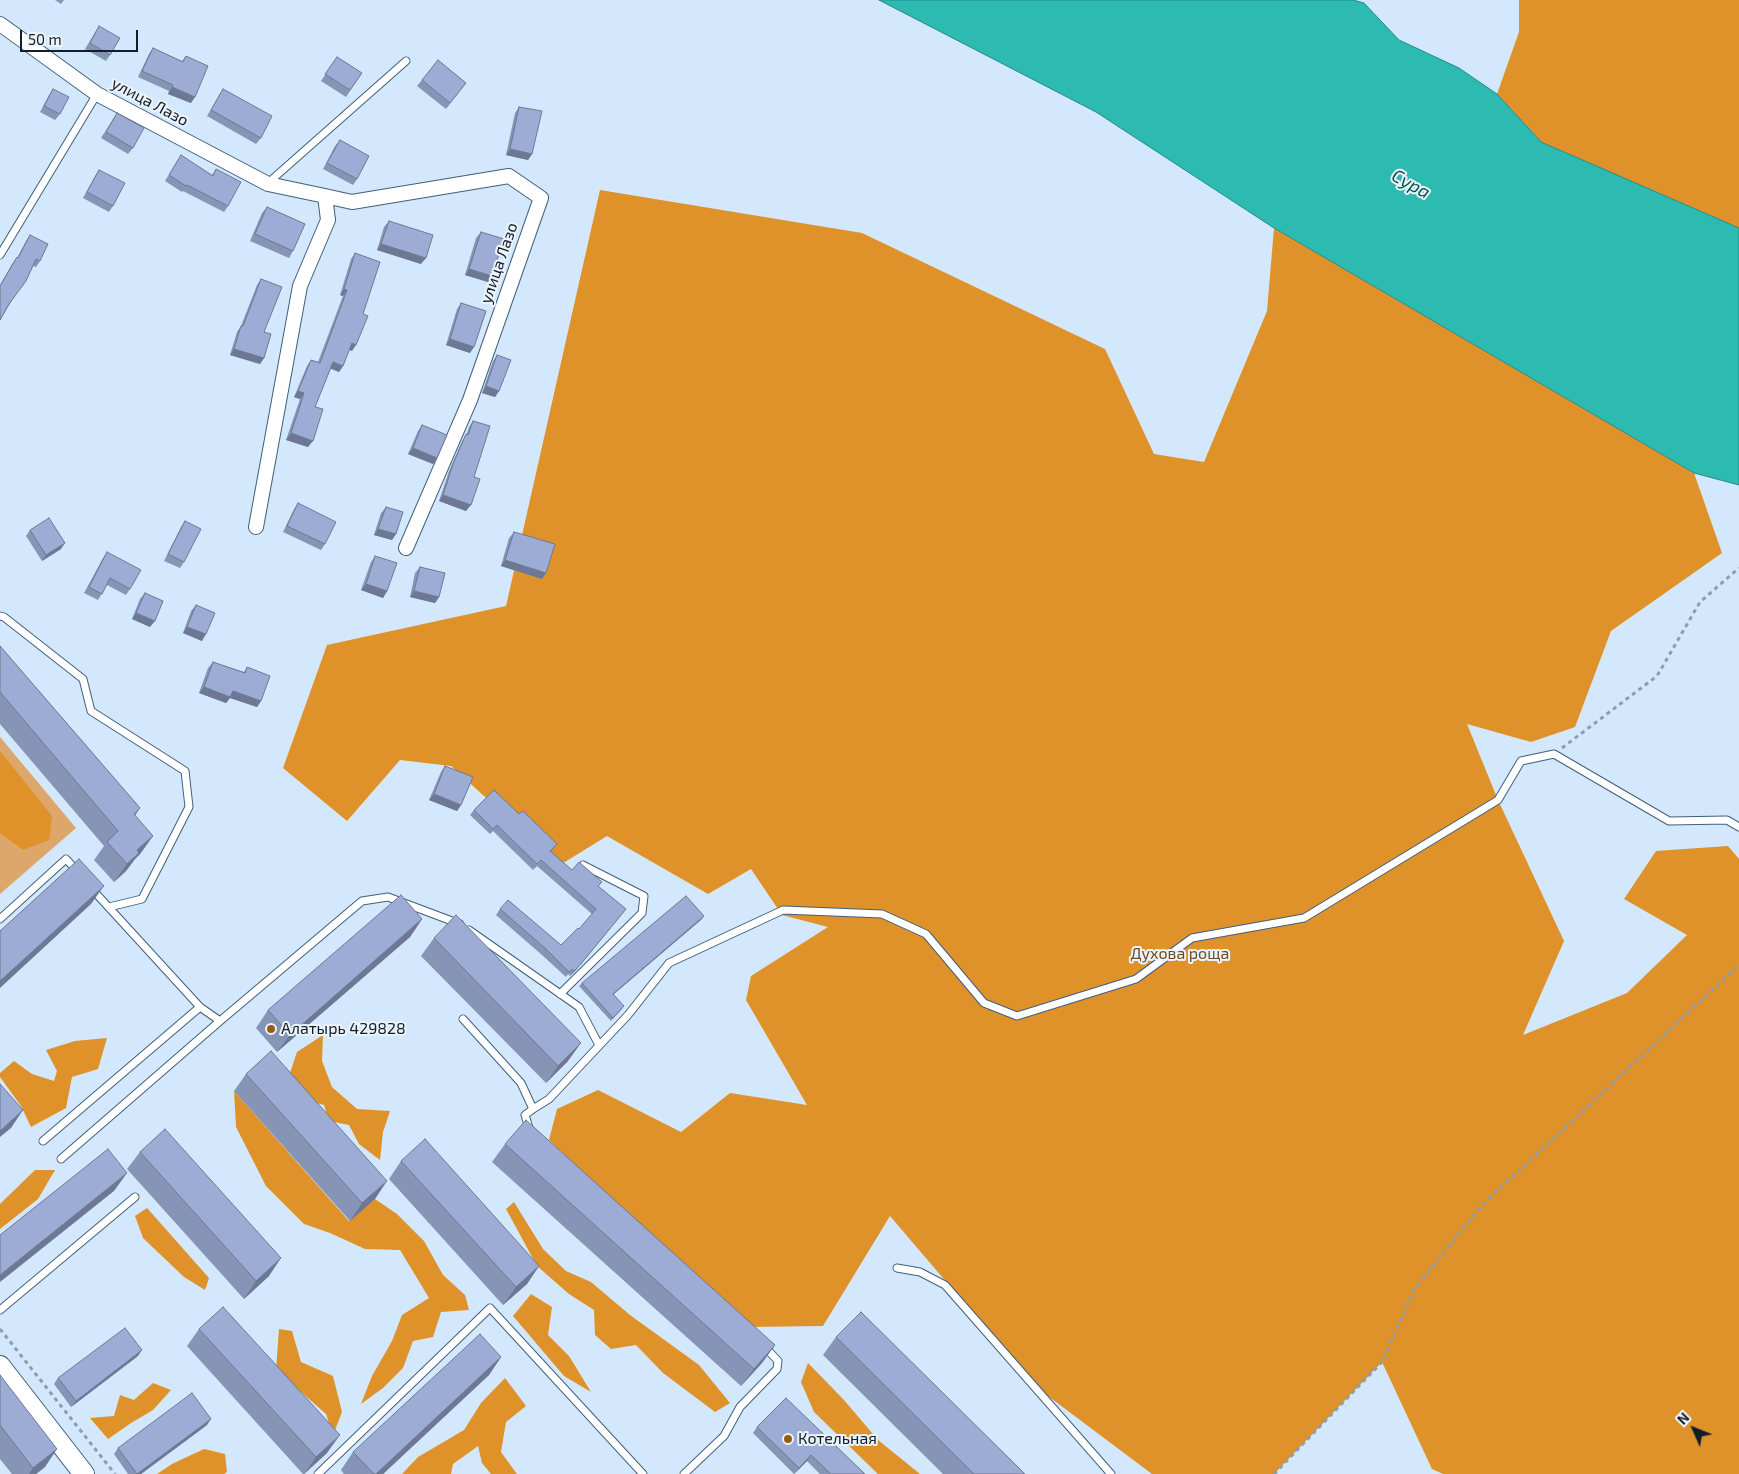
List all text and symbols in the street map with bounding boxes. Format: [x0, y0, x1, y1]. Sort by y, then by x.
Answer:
scale bar [22, 20, 140, 52]
text: 50 m [28, 30, 62, 48]
street label: улица Лазо [108, 74, 192, 130]
water label: Сура [1388, 165, 1434, 203]
street label: улица Лазо [476, 220, 522, 306]
park label: Духова роща [1131, 944, 1229, 964]
place label: Алатырь 429828 [281, 1019, 406, 1039]
marker: Алатырь 429828 [265, 1023, 277, 1035]
north arrow [1669, 1404, 1719, 1454]
text: N [1673, 1409, 1692, 1428]
place label: Котельная [798, 1429, 877, 1449]
marker: Котельная [782, 1433, 794, 1445]

